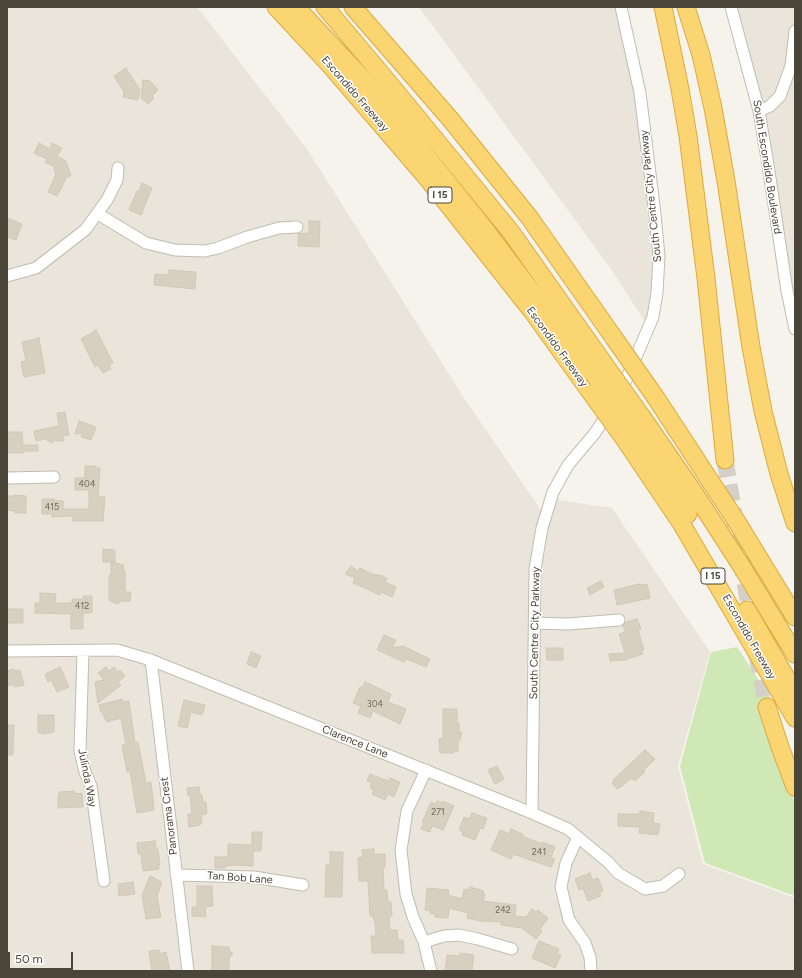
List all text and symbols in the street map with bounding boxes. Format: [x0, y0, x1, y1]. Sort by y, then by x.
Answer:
street label: Escondido Freeway [319, 53, 391, 135]
street label: South Escondido Boulevard [750, 99, 784, 235]
street label: South Centre City Parkway [637, 129, 665, 263]
road number: I 15 [428, 187, 452, 203]
street label: Escondido Freeway [523, 304, 591, 390]
house number: 404 [79, 479, 95, 489]
house number: 415 [45, 502, 59, 512]
street label: South Centre City Parkway [527, 566, 543, 700]
road number: I 15 [701, 568, 725, 584]
street label: Escondido Freeway [719, 592, 779, 682]
house number: 412 [75, 601, 89, 611]
house number: 304 [367, 699, 383, 709]
street label: Clarence Lane [320, 723, 390, 761]
street label: Julinda Way [75, 748, 99, 808]
street label: Panorama Crest [158, 776, 180, 856]
house number: 271 [431, 807, 445, 817]
house number: 241 [532, 847, 546, 857]
street label: Tan Bob Lane [207, 869, 273, 887]
house number: 242 [495, 905, 511, 915]
scale bar [10, 944, 75, 970]
text: 50 m [15, 952, 43, 966]

